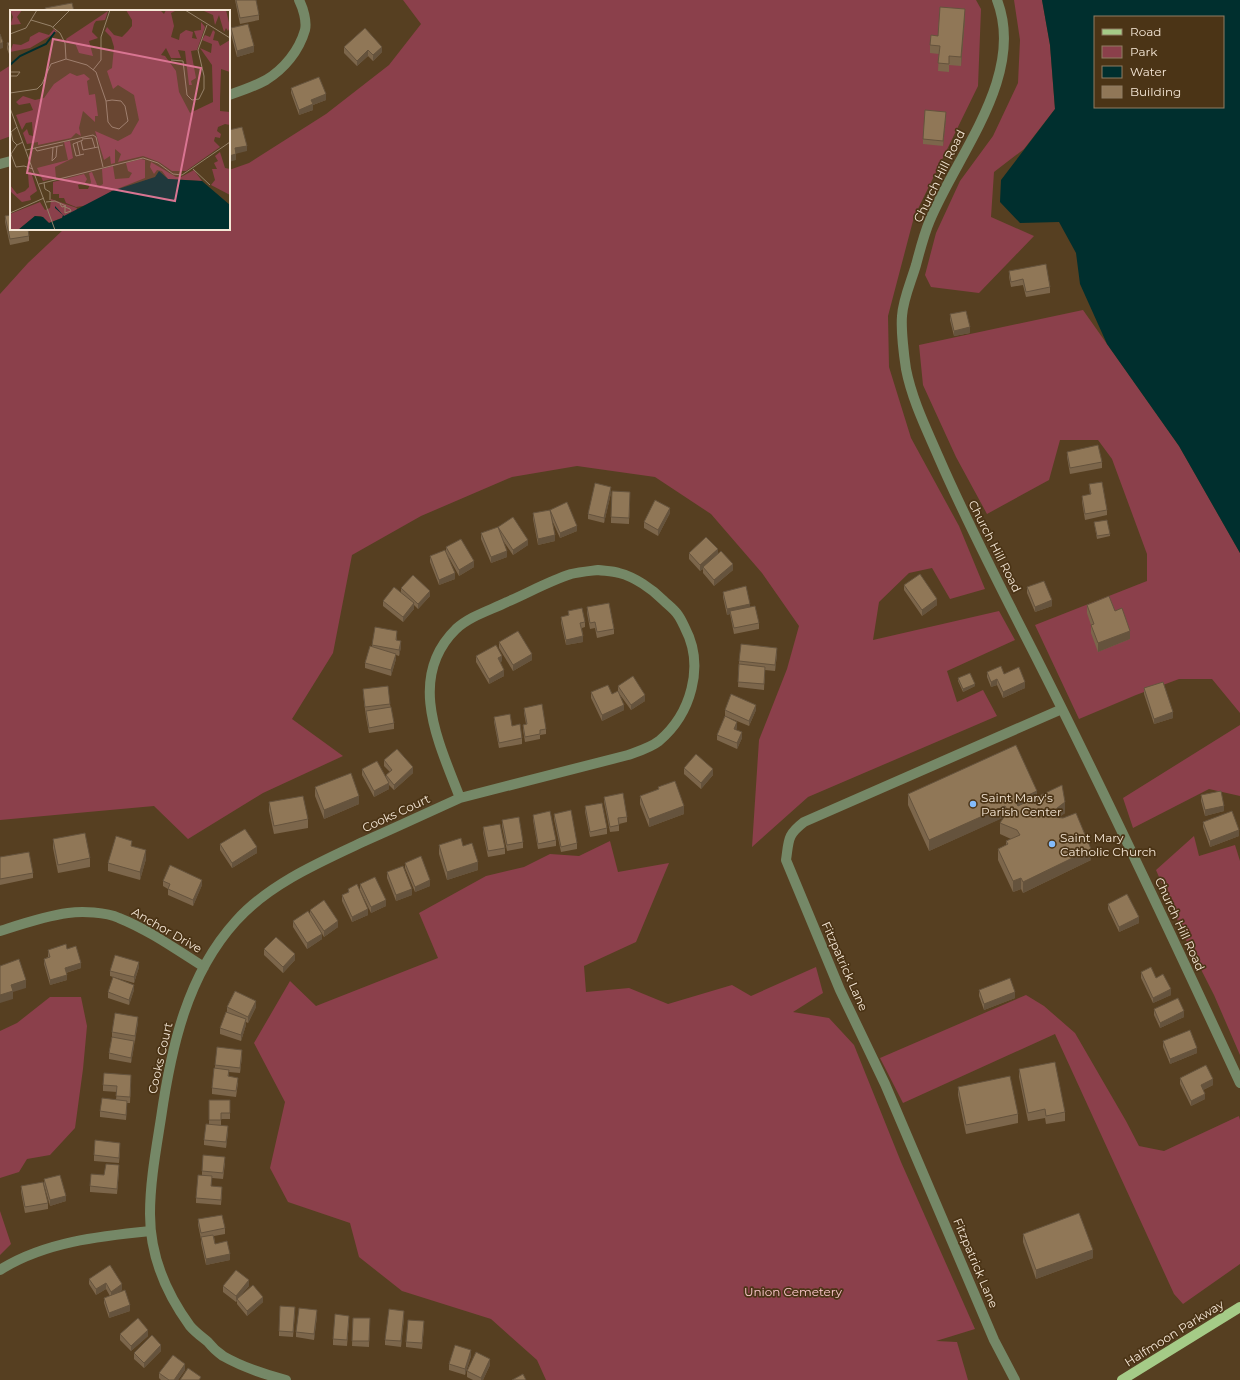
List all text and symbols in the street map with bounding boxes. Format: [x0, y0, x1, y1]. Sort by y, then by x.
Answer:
inset map [10, 10, 230, 230]
legend [1094, 16, 1224, 108]
text: Road [1130, 24, 1161, 39]
text: Park [1130, 44, 1158, 59]
text: Water [1130, 64, 1167, 79]
text: Building [1130, 84, 1181, 99]
street label: Church Hill Road [910, 127, 968, 225]
street label: Church Hill Road [965, 497, 1025, 595]
place label: Saint Mary's Parish Center [981, 790, 1062, 819]
street label: Cooks Court [360, 791, 432, 835]
marker: Saint Mary's Parish Center [968, 799, 978, 809]
place label: Saint Mary Catholic Church [1060, 830, 1156, 859]
marker: Saint Mary Catholic Church [1047, 839, 1057, 849]
street label: Church Hill Road [1152, 875, 1208, 973]
street label: Anchor Drive [129, 904, 205, 956]
street label: Fitzpatrick Lane [819, 919, 871, 1013]
street label: Cooks Court [144, 1021, 176, 1095]
street label: Fitzpatrick Lane [950, 1216, 1002, 1310]
park label: Union Cemetery [744, 1284, 843, 1299]
street label: Halfmoon Parkway [1122, 1296, 1227, 1370]

